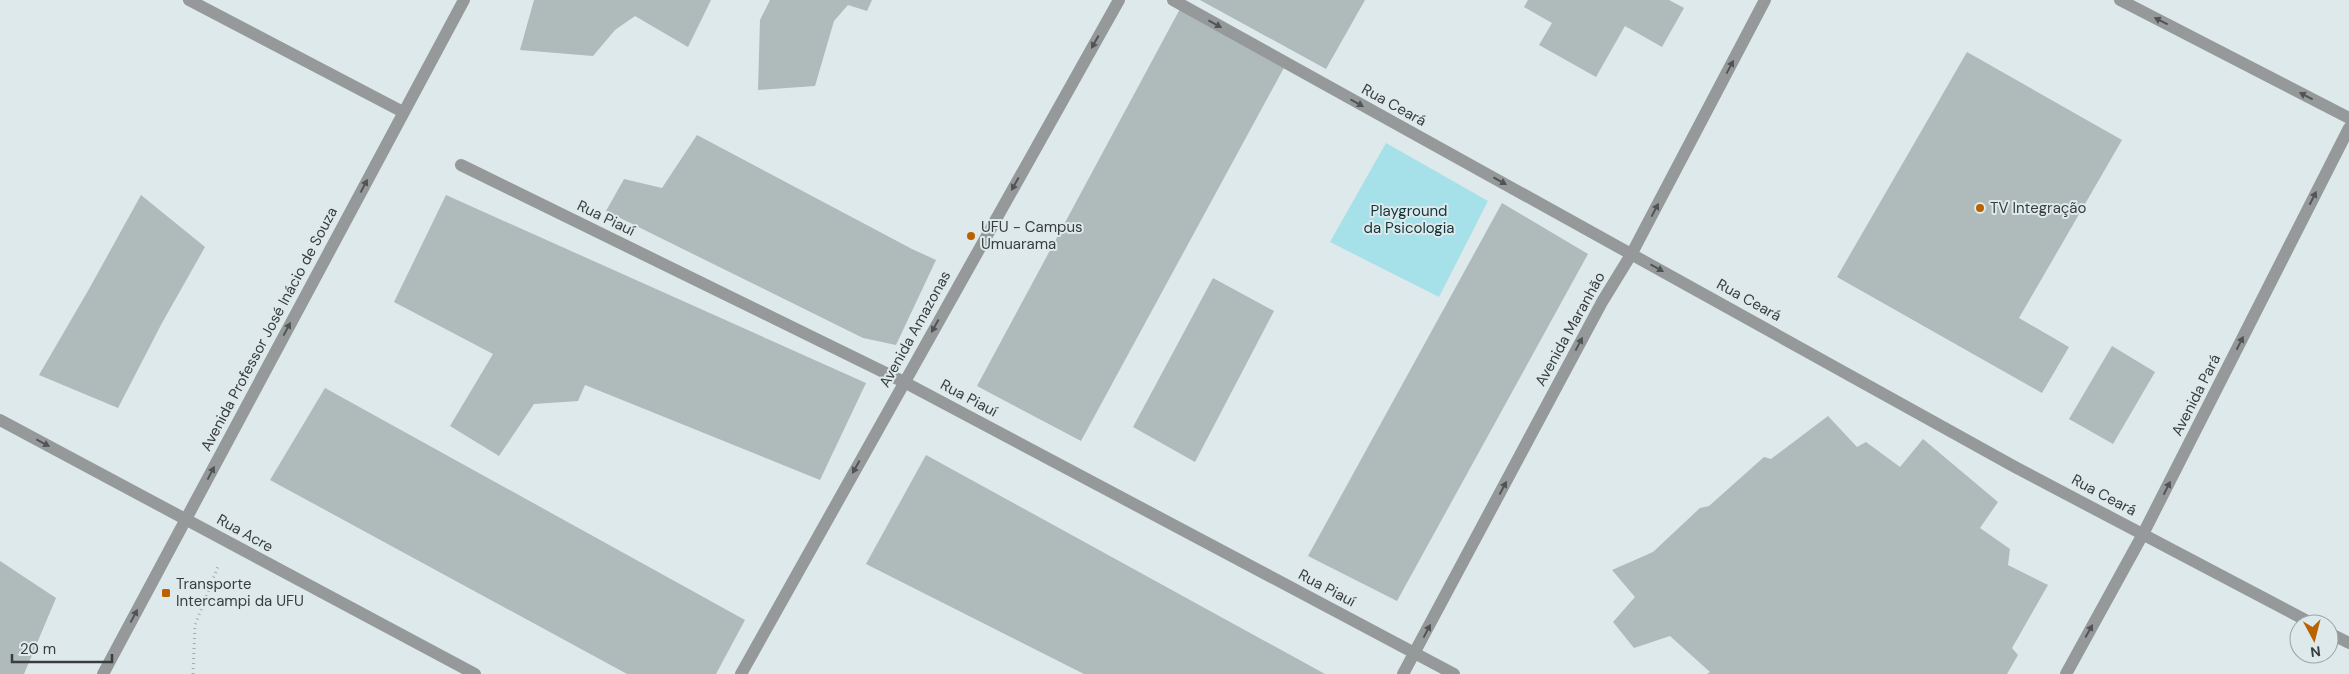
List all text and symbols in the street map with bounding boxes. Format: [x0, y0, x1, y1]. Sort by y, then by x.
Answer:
one-way arrow [2154, 17, 2169, 25]
one-way arrow [1208, 20, 1222, 28]
one-way arrow [1091, 35, 1099, 50]
one-way arrow [1726, 59, 1734, 74]
street label: Rua Ceará [1358, 79, 1430, 131]
one-way arrow [2298, 92, 2313, 100]
one-way arrow [1350, 99, 1364, 107]
one-way arrow [1011, 177, 1019, 191]
one-way arrow [1492, 177, 1507, 185]
one-way arrow [360, 178, 368, 193]
one-way arrow [2309, 191, 2317, 206]
street label: Rua Piauí [574, 195, 639, 241]
place label: TV Integração [1990, 198, 2087, 218]
park label: Playground da Psicologia [1364, 201, 1454, 238]
marker: TV Integração [1974, 202, 1986, 214]
street label: Avenida Professor José Inácio de Souza [196, 204, 342, 454]
one-way arrow [1650, 204, 1659, 217]
place label: UFU - Campus Umuarama [981, 217, 1083, 254]
marker: UFU - Campus Umuarama [965, 230, 977, 242]
one-way arrow [1651, 263, 1664, 272]
street label: Avenida Amazonas [875, 267, 955, 391]
street label: Avenida Maranhão [1530, 268, 1610, 390]
street label: Rua Ceará [1713, 274, 1785, 326]
one-way arrow [931, 319, 940, 332]
one-way arrow [283, 322, 292, 336]
one-way arrow [2236, 336, 2244, 351]
one-way arrow [1575, 337, 1583, 352]
street label: Avenida Pará [2167, 351, 2225, 439]
street label: Rua Piauí [937, 375, 1002, 422]
one-way arrow [36, 439, 50, 447]
one-way arrow [852, 460, 860, 475]
one-way arrow [207, 465, 215, 480]
street label: Rua Ceará [2068, 470, 2140, 520]
one-way arrow [1499, 481, 1507, 495]
one-way arrow [2162, 481, 2171, 496]
street label: Rua Acre [213, 509, 277, 557]
street label: Rua Piauí [1295, 565, 1360, 612]
place label: Transporte Intercampi da UFU [176, 574, 304, 611]
marker: Transporte Intercampi da UFU [160, 587, 172, 599]
one-way arrow [130, 608, 138, 623]
north arrow [2289, 614, 2339, 664]
one-way arrow [1423, 624, 1431, 639]
one-way arrow [2085, 625, 2094, 638]
scale bar [12, 632, 112, 664]
text: 20 m [20, 639, 56, 659]
text: N [2309, 642, 2322, 661]

